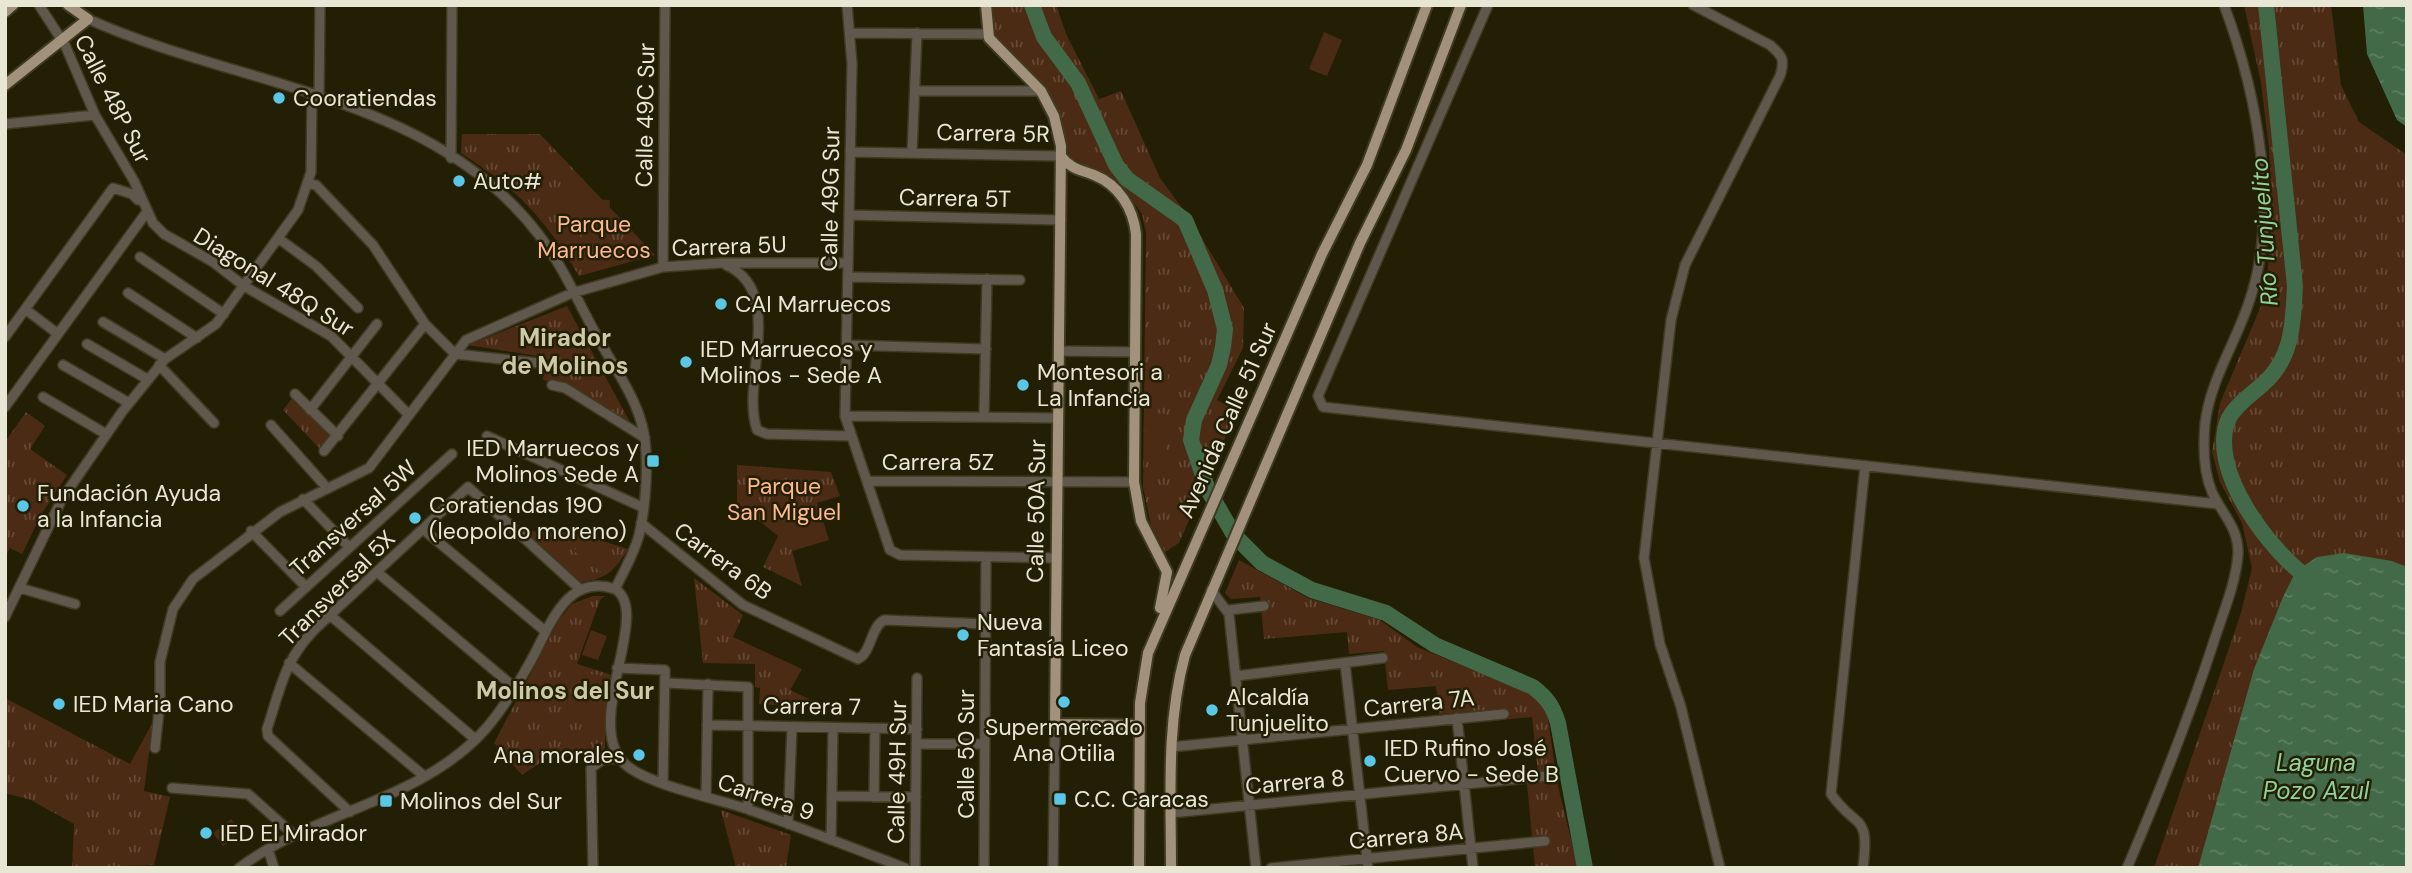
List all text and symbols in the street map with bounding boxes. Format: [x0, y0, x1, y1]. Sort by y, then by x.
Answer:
street label: Calle 48P Sur [68, 29, 158, 169]
street label: Calle 49C Sur [629, 42, 661, 188]
place label: Cooratiendas [293, 83, 437, 113]
marker: Cooratiendas [271, 90, 287, 106]
street label: Carrera 5R [936, 117, 1050, 149]
street label: Calle 49G Sur [814, 126, 846, 272]
water label: Río Tunjuelito [2243, 157, 2285, 307]
place label: Auto# [473, 166, 542, 196]
marker: Auto# [451, 173, 467, 189]
street label: Carrera 5T [899, 182, 1012, 214]
park label: Parque Marruecos [537, 209, 651, 265]
street label: Diagonal 48Q Sur [188, 221, 360, 343]
street label: Carrera 5U [671, 229, 787, 263]
place label: CAI Marruecos [735, 289, 891, 319]
marker: CAI Marruecos [713, 296, 729, 312]
street label: Avenida Calle 51 Sur [1170, 317, 1284, 523]
district label: Mirador de Molinos [502, 322, 628, 381]
place label: IED Marruecos y Molinos - Sede A [700, 334, 882, 390]
marker: IED Marruecos y Molinos - Sede A [678, 354, 694, 370]
place label: Montesori a La Infancia [1037, 357, 1163, 413]
marker: Montesori a La Infancia [1015, 377, 1031, 393]
place label: IED Marruecos y Molinos Sede A [466, 433, 639, 489]
street label: Calle 50A Sur [1020, 439, 1052, 583]
street label: Carrera 5Z [882, 447, 994, 477]
street label: Transversal 5W [283, 453, 423, 583]
marker: IED Marruecos y Molinos Sede A [645, 453, 661, 469]
park label: Parque San Miguel [727, 471, 841, 527]
place label: Fundación Ayuda a la Infancia [37, 478, 221, 534]
place label: Coratiendas 190 (leopoldo moreno) [429, 490, 627, 546]
marker: Fundación Ayuda a la Infancia [15, 498, 31, 514]
marker: Coratiendas 190 (leopoldo moreno) [407, 510, 423, 526]
street label: Carrera 6B [668, 515, 778, 607]
street label: Transversal 5X [273, 524, 401, 652]
place label: Nueva Fantasía Liceo [977, 607, 1129, 663]
marker: Nueva Fantasía Liceo [955, 627, 971, 643]
district label: Molinos del Sur [476, 675, 654, 706]
place label: Alcaldía Tunjuelito [1226, 682, 1329, 738]
street label: Carrera 7A [1362, 682, 1476, 724]
place label: IED Maria Cano [73, 689, 234, 719]
street label: Calle 50 Sur [951, 689, 981, 819]
street label: Carrera 7 [763, 690, 861, 722]
marker: Supermercado Ana Otilia [1056, 694, 1072, 710]
marker: IED Maria Cano [51, 696, 67, 712]
street label: Calle 49H Sur [881, 700, 913, 844]
marker: Alcaldía Tunjuelito [1204, 702, 1220, 718]
place label: Supermercado Ana Otilia [985, 712, 1143, 768]
place label: IED Rufino José Cuervo - Sede B [1384, 733, 1559, 789]
place label: Ana morales [493, 740, 625, 770]
marker: Ana morales [631, 747, 647, 763]
water label: Laguna Pozo Azul [2263, 747, 2370, 806]
marker: IED Rufino José Cuervo - Sede B [1362, 753, 1378, 769]
street label: Carrera 8 [1244, 763, 1346, 801]
street label: Carrera 9 [714, 767, 818, 827]
place label: C.C. Caracas [1074, 784, 1209, 814]
place label: Molinos del Sur [400, 786, 562, 816]
marker: C.C. Caracas [1052, 791, 1068, 807]
marker: Molinos del Sur [378, 793, 394, 809]
street label: Carrera 8A [1348, 816, 1464, 856]
place label: IED El Mirador [220, 818, 367, 848]
marker: IED El Mirador [198, 825, 214, 841]

